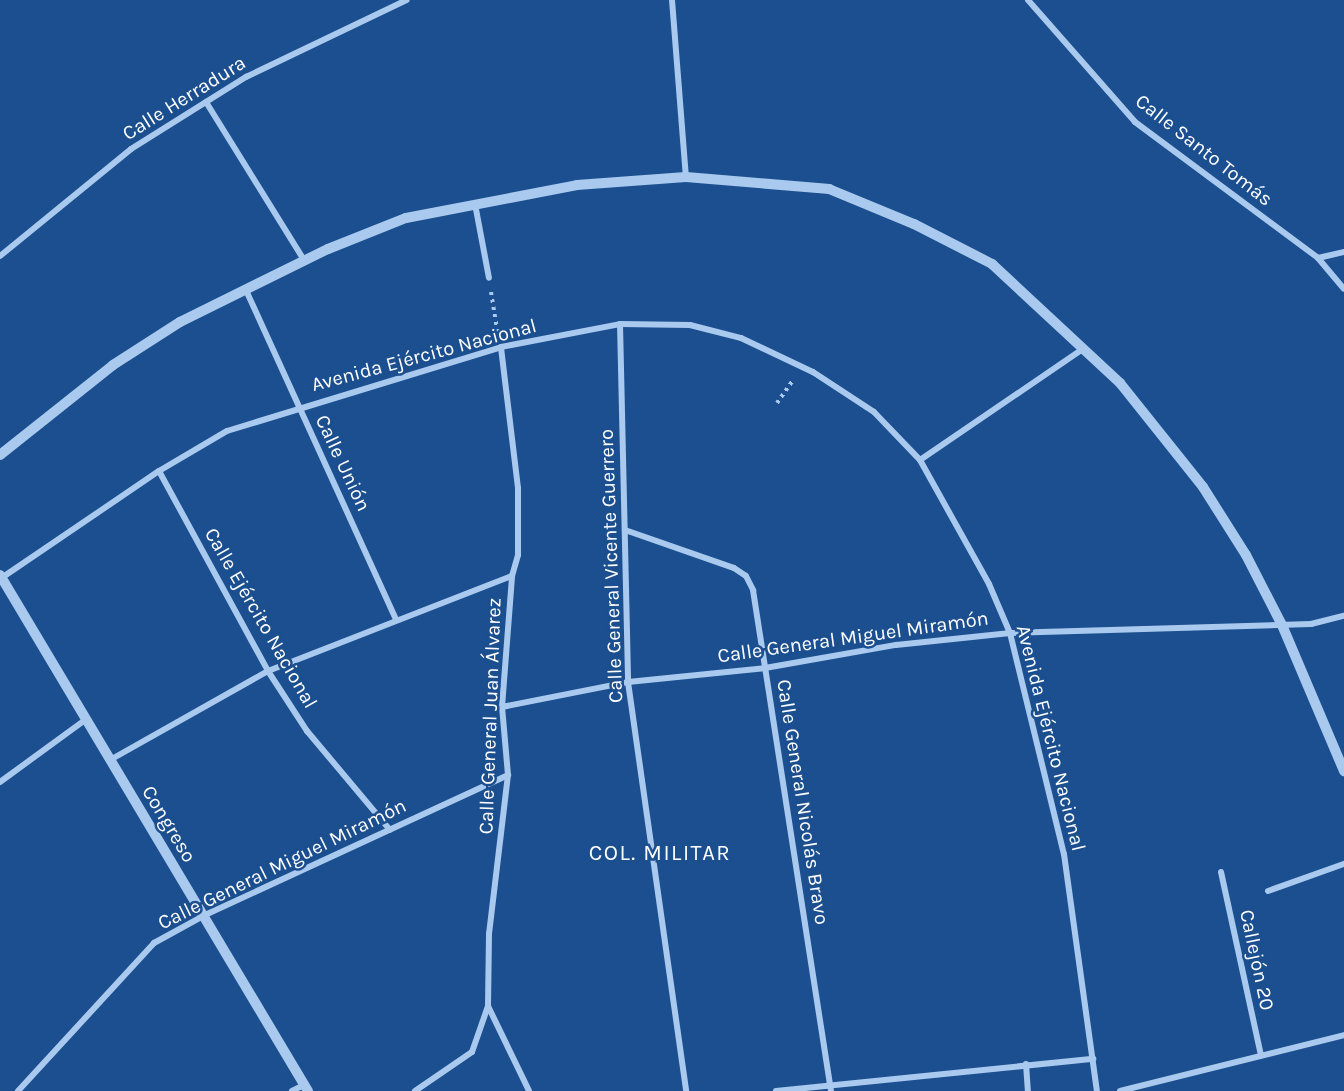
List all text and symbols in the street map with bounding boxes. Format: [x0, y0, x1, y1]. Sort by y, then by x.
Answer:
street label: Calle Herradura [118, 51, 250, 145]
street label: Calle Santo Tomás [1131, 89, 1277, 211]
street label: Avenida Ejército Nacional [309, 313, 539, 397]
street label: Calle Unión [310, 411, 376, 515]
street label: Calle General Vicente Guerrero [594, 429, 628, 703]
street label: Calle Ejército Nacional [199, 523, 323, 713]
street label: Calle General Juan Álvarez [474, 597, 506, 835]
street label: Calle General Miguel Miramón [716, 606, 990, 668]
street label: Avenida Ejército Nacional [1011, 623, 1091, 853]
street label: Calle General Nicolás Bravo [772, 678, 834, 926]
street label: Congreso [137, 781, 201, 867]
street label: Calle General Miguel Miramón [154, 793, 410, 935]
district label: COL. MILITAR [589, 841, 731, 867]
street label: Callejón 20 [1235, 908, 1279, 1012]

